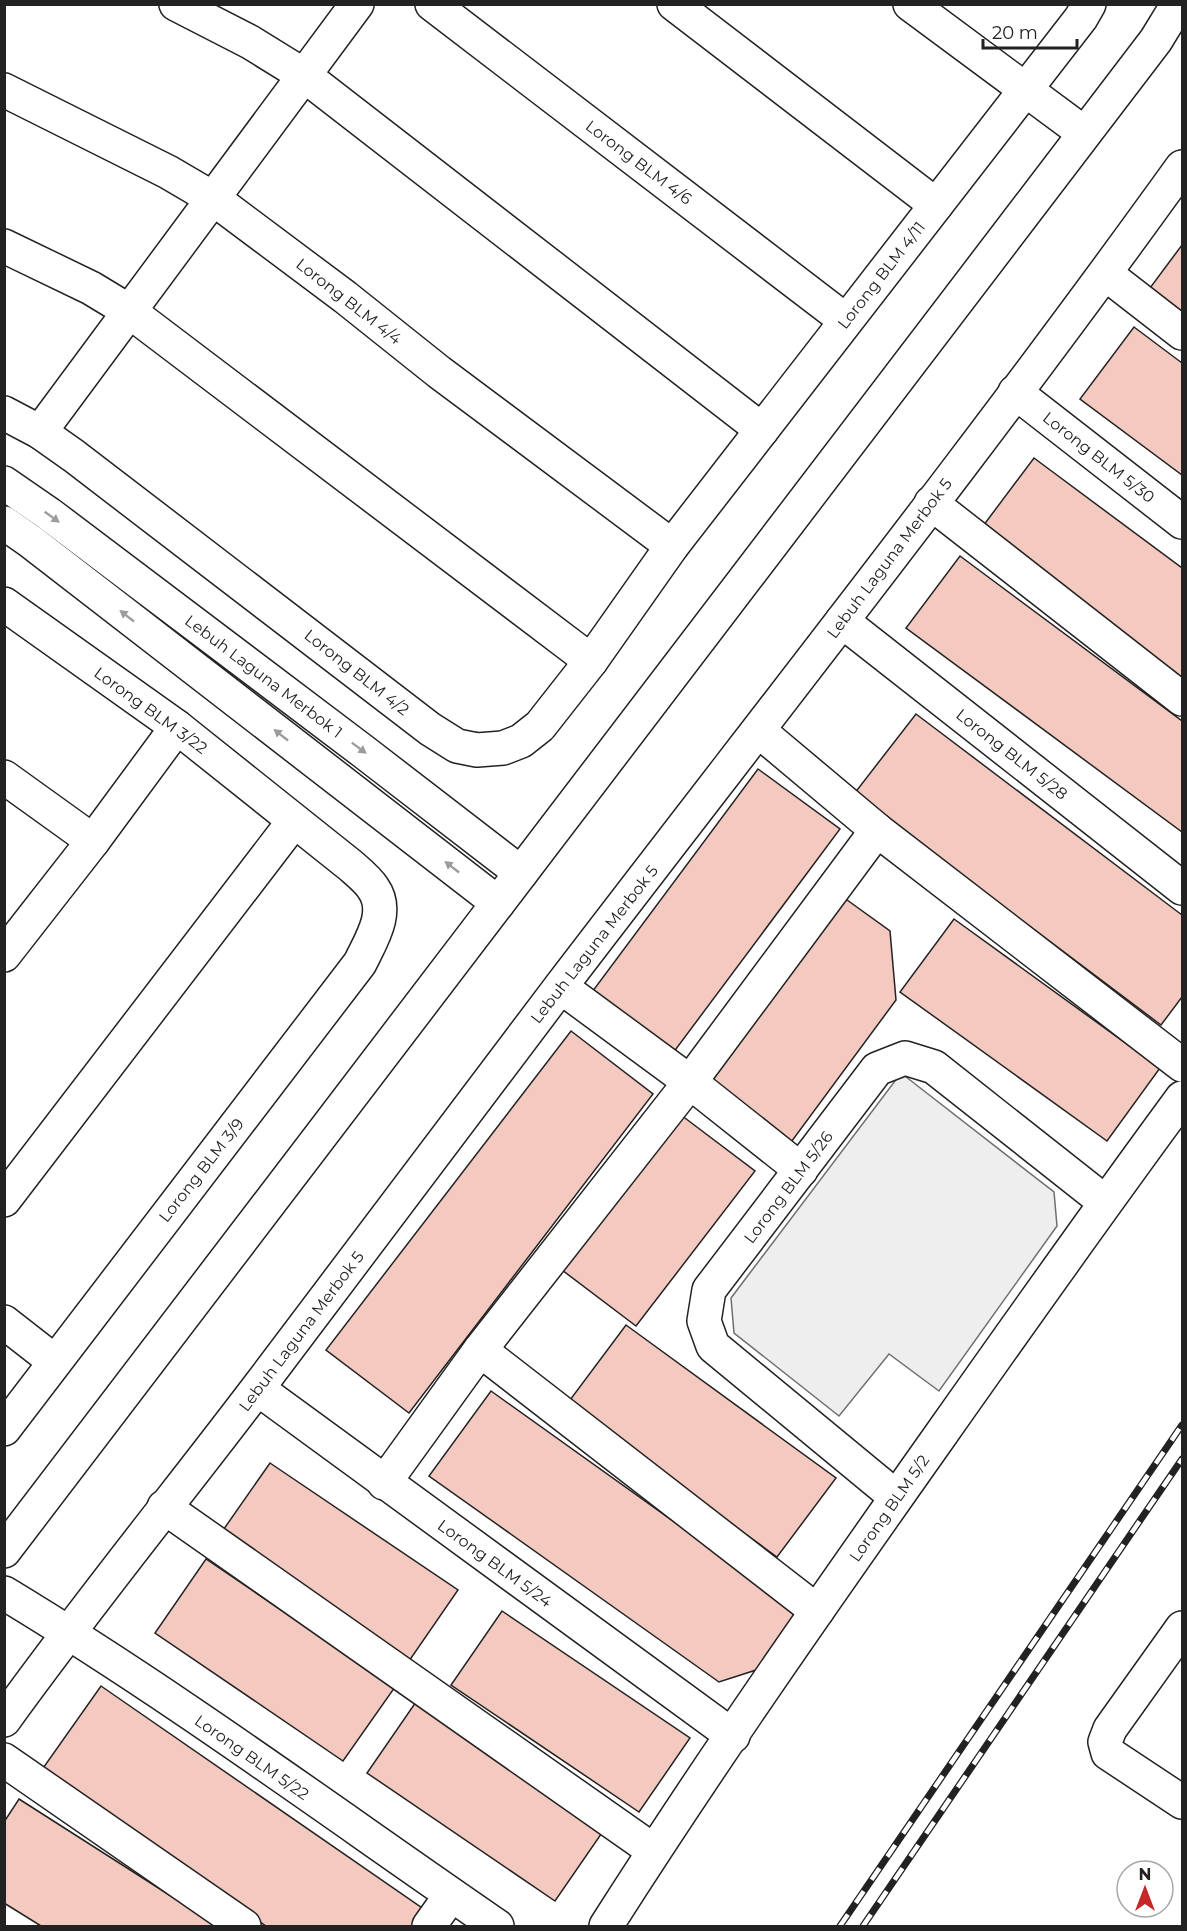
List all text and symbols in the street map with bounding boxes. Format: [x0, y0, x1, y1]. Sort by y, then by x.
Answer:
scale bar [983, 12, 1078, 50]
text: 20 m [992, 22, 1038, 44]
street label: Lorong BLM 4/6 [582, 116, 696, 209]
street label: Lorong BLM 4/11 [834, 218, 929, 333]
street label: Lorong BLM 4/4 [292, 254, 405, 349]
street label: Lorong BLM 5/30 [1039, 408, 1158, 507]
street label: Lebuh Laguna Merbok 5 [823, 475, 956, 642]
one-way arrow [44, 511, 60, 523]
one-way arrow [119, 610, 134, 622]
street label: Lebuh Laguna Merbok 1 [181, 611, 346, 742]
street label: Lorong BLM 4/2 [300, 626, 413, 719]
street label: Lorong BLM 3/22 [90, 663, 211, 758]
street label: Lorong BLM 5/28 [952, 705, 1071, 804]
one-way arrow [273, 728, 289, 741]
one-way arrow [351, 742, 367, 754]
street label: Lebuh Laguna Merbok 5 [527, 861, 662, 1027]
one-way arrow [444, 862, 459, 874]
street label: Lorong BLM 3/9 [155, 1115, 248, 1226]
street label: Lorong BLM 5/26 [740, 1127, 837, 1247]
street label: Lebuh Laguna Merbok 5 [235, 1248, 368, 1415]
street label: Lorong BLM 5/2 [845, 1451, 933, 1565]
street label: Lorong BLM 5/24 [434, 1516, 556, 1611]
street label: Lorong BLM 5/22 [191, 1711, 312, 1804]
north arrow [1115, 1859, 1175, 1919]
text: N [1139, 1865, 1151, 1884]

